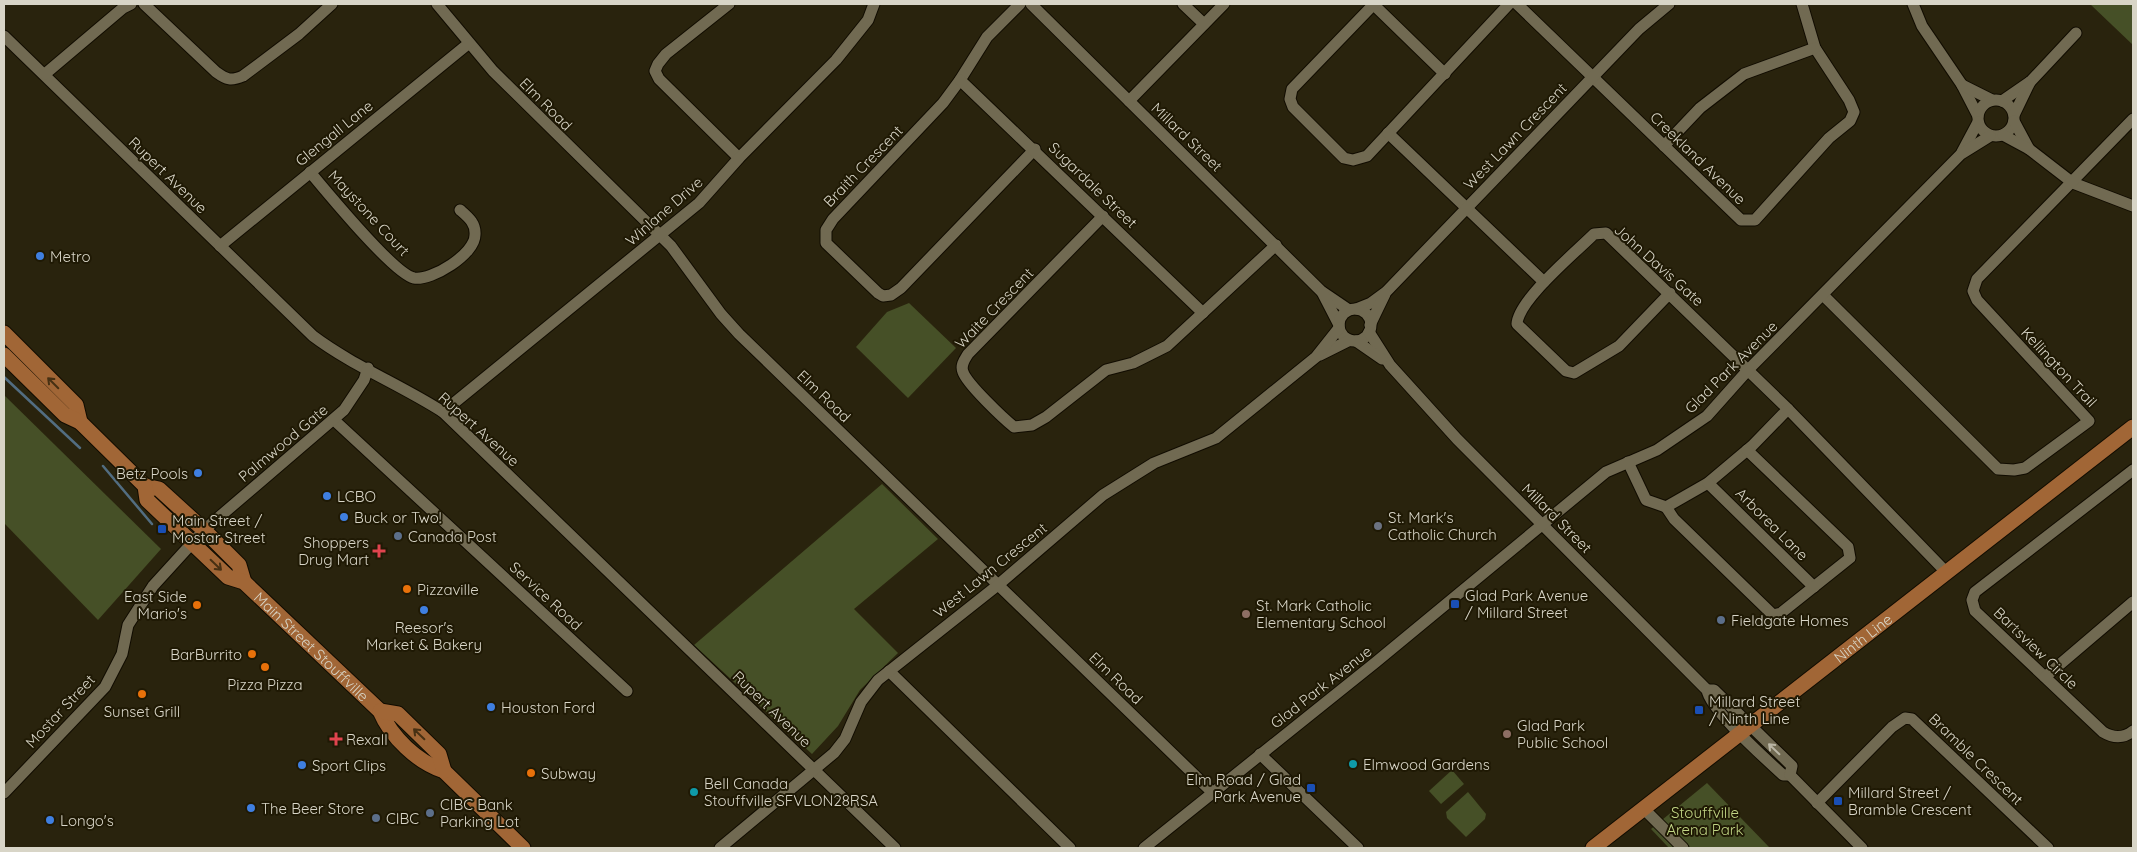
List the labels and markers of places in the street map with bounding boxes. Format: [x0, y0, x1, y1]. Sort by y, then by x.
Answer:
place label: Metro [50, 247, 90, 266]
marker: Metro [34, 250, 46, 262]
place label: Betz Pools [116, 464, 188, 483]
marker: Betz Pools [192, 467, 204, 479]
place label: LCBO [337, 487, 376, 506]
marker: LCBO [321, 490, 333, 502]
place label: Buck or Two! [354, 508, 442, 527]
place label: St. Mark's Catholic Church [1388, 508, 1497, 544]
place label: Main Street / Mostar Street [172, 511, 266, 547]
marker: Buck or Two! [338, 511, 350, 523]
marker: St. Mark's Catholic Church [1372, 520, 1384, 532]
marker: Main Street / Mostar Street [156, 523, 168, 535]
place label: Canada Post [408, 527, 497, 546]
marker: Canada Post [392, 530, 404, 542]
place label: Shoppers Drug Mart [298, 533, 369, 569]
marker: Shoppers Drug Mart [373, 545, 385, 557]
place label: Pizzaville [417, 580, 479, 599]
marker: Pizzaville [401, 583, 413, 595]
place label: Glad Park Avenue / Millard Street [1465, 586, 1588, 622]
place label: East Side Mario's [124, 587, 187, 623]
place label: St. Mark Catholic Elementary School [1256, 596, 1386, 632]
marker: Glad Park Avenue / Millard Street [1449, 598, 1461, 610]
marker: East Side Mario's [191, 599, 203, 611]
marker: Reesor's Market & Bakery [418, 604, 430, 616]
marker: St. Mark Catholic Elementary School [1240, 608, 1252, 620]
place label: Fieldgate Homes [1731, 611, 1849, 630]
marker: Fieldgate Homes [1715, 614, 1727, 626]
place label: Reesor's Market & Bakery [366, 618, 482, 654]
place label: BarBurrito [170, 645, 242, 664]
marker: BarBurrito [246, 648, 258, 660]
marker: Pizza Pizza [259, 661, 271, 673]
place label: Pizza Pizza [227, 675, 303, 694]
marker: Sunset Grill [136, 688, 148, 700]
place label: Millard Street / Ninth Line [1709, 692, 1800, 728]
place label: Houston Ford [501, 698, 595, 717]
marker: Houston Ford [485, 701, 497, 713]
place label: Sunset Grill [104, 702, 180, 721]
marker: Millard Street / Ninth Line [1693, 704, 1705, 716]
place label: Glad Park Public School [1517, 716, 1608, 752]
marker: Glad Park Public School [1501, 728, 1513, 740]
place label: Rexall [346, 730, 388, 749]
marker: Rexall [330, 733, 342, 745]
place label: Elmwood Gardens [1363, 755, 1490, 774]
place label: Sport Clips [312, 756, 386, 775]
marker: Elmwood Gardens [1347, 758, 1359, 770]
marker: Sport Clips [296, 759, 308, 771]
place label: Subway [541, 764, 596, 783]
marker: Subway [525, 767, 537, 779]
place label: Elm Road / Glad Park Avenue [1186, 770, 1301, 806]
place label: Bell Canada Stouffville SFVLON28RSA [704, 774, 878, 810]
marker: Elm Road / Glad Park Avenue [1305, 782, 1317, 794]
place label: Millard Street / Bramble Crescent [1848, 783, 1972, 819]
marker: Bell Canada Stouffville SFVLON28RSA [688, 786, 700, 798]
place label: CIBC Bank Parking Lot [440, 795, 519, 831]
marker: Millard Street / Bramble Crescent [1832, 795, 1844, 807]
place label: The Beer Store [261, 799, 364, 818]
marker: The Beer Store [245, 802, 257, 814]
marker: CIBC Bank Parking Lot [424, 807, 436, 819]
place label: CIBC [386, 809, 419, 828]
place label: Longo's [60, 811, 114, 830]
marker: CIBC [370, 812, 382, 824]
marker: Longo's [44, 814, 56, 826]

